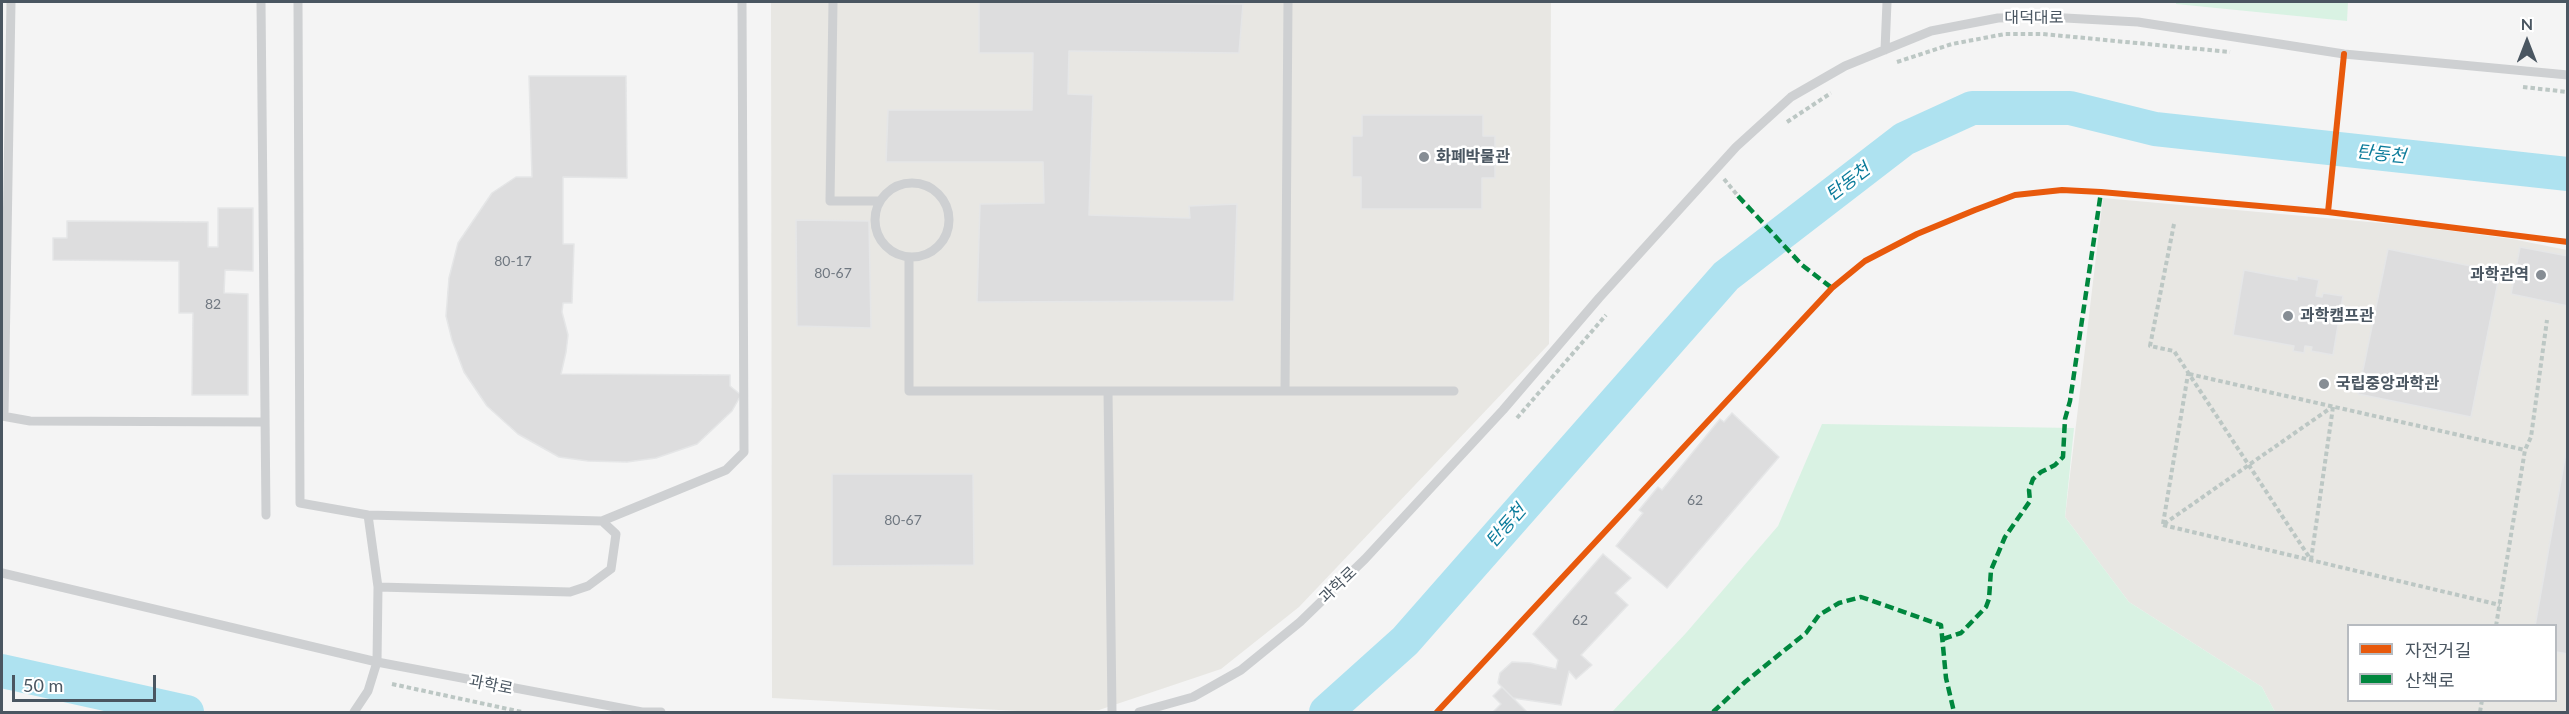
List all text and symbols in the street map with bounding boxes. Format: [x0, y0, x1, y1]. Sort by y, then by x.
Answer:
street label: 대덕대로 [2005, 8, 2063, 28]
north arrow [2497, 12, 2557, 72]
text: N [2521, 14, 2533, 33]
water label: 탄동천 [2355, 141, 2407, 167]
place label: 화폐박물관 [1436, 147, 1510, 167]
marker: 화폐박물관 [1417, 150, 1431, 164]
water label: 탄동천 [1822, 158, 1874, 206]
house number: 80-17 [494, 253, 532, 269]
house number: 80-67 [814, 265, 852, 281]
place label: 과학관역 [2470, 265, 2529, 285]
marker: 과학관역 [2534, 268, 2548, 282]
house number: 82 [205, 296, 221, 312]
place label: 과학캠프관 [2300, 306, 2374, 326]
marker: 과학캠프관 [2281, 309, 2295, 323]
place label: 국립중앙과학관 [2336, 374, 2439, 394]
marker: 국립중앙과학관 [2317, 377, 2331, 391]
house number: 62 [1687, 492, 1703, 508]
water label: 탄동천 [1482, 500, 1530, 552]
house number: 80-67 [884, 512, 922, 528]
street label: 과학로 [1315, 563, 1361, 607]
house number: 62 [1572, 612, 1588, 628]
legend [2347, 624, 2557, 702]
text: 자전거길 [2405, 639, 2471, 661]
scale bar [15, 663, 159, 701]
text: 산책로 [2405, 669, 2455, 691]
street label: 과학로 [467, 671, 515, 699]
text: 50 m [23, 674, 63, 696]

